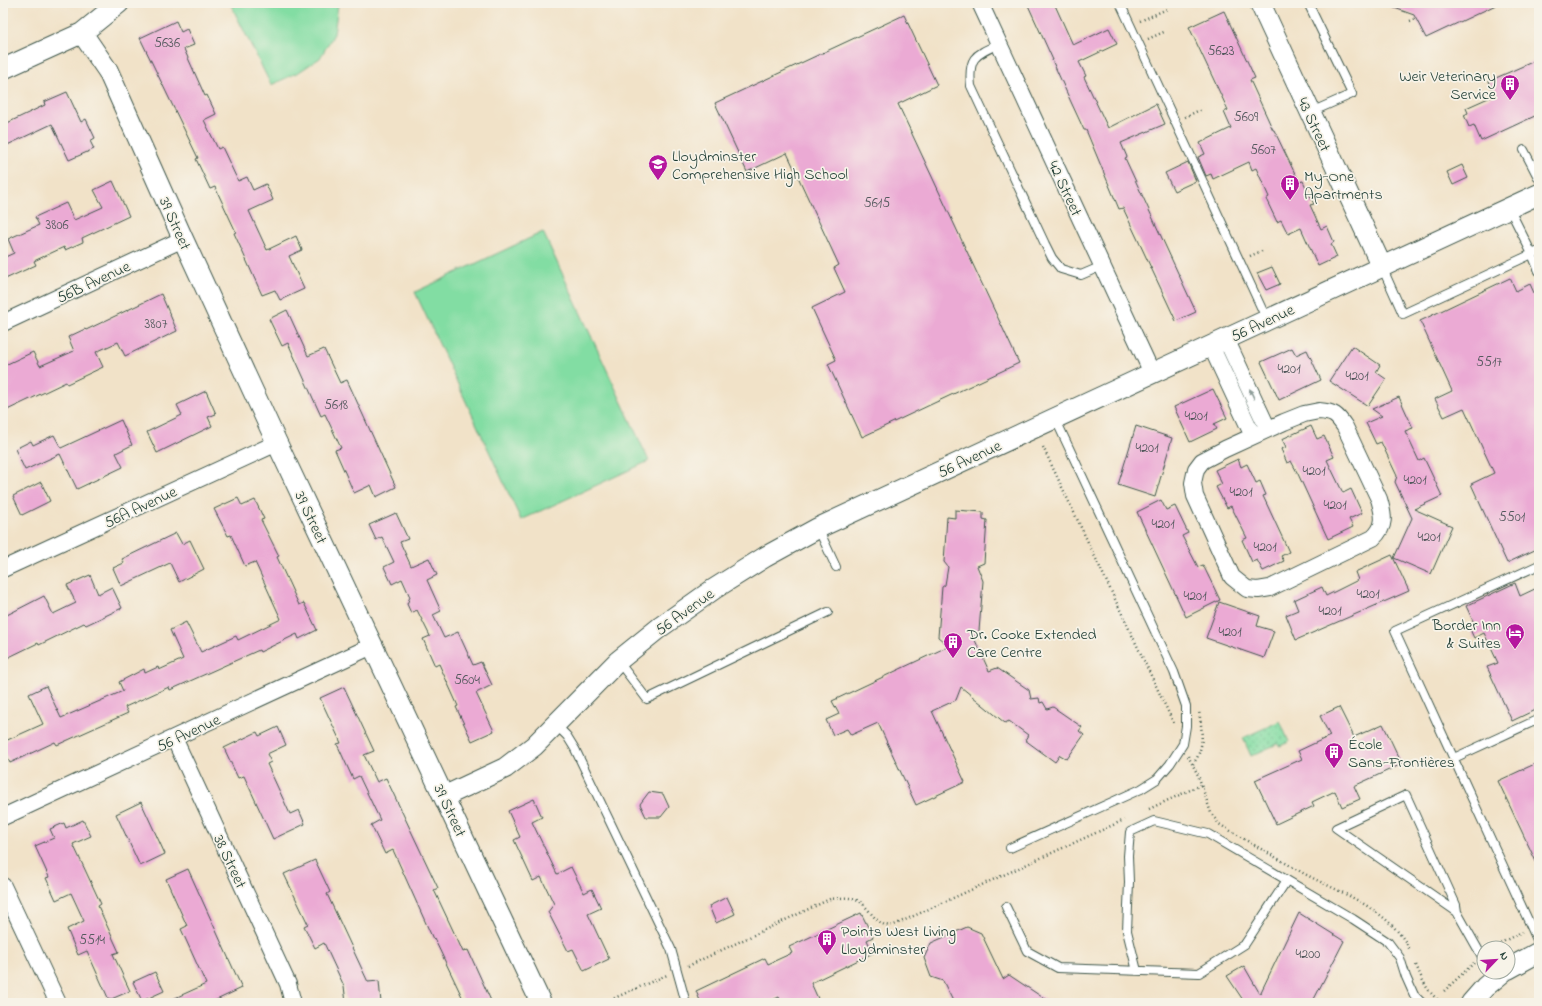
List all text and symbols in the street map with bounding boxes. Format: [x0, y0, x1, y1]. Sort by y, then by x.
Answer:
house number: 5636 [154, 33, 180, 54]
house number: 5623 [1208, 41, 1235, 62]
place label: Weir Veterinary Service [1399, 65, 1497, 107]
building icon: Weir Veterinary Service [1499, 73, 1521, 101]
street label: 43 Street [1290, 94, 1336, 157]
house number: 5609 [1234, 107, 1259, 128]
house number: 5607 [1250, 140, 1276, 161]
place label: Lloydminster Comprehensive High School [672, 145, 848, 187]
school or university icon: Lloydminster Comprehensive High School [647, 153, 669, 181]
street label: 42 Street [1041, 157, 1088, 221]
place label: My-One Apartments [1304, 165, 1383, 207]
building icon: My-One Apartments [1279, 173, 1301, 201]
street label: 39 Street [152, 193, 197, 255]
house number: 5615 [864, 193, 890, 214]
house number: 3806 [45, 215, 69, 236]
street label: 56B Avenue [53, 255, 135, 310]
street label: 56 Avenue [1227, 298, 1299, 349]
house number: 3807 [145, 314, 168, 335]
house number: 5517 [1476, 352, 1502, 373]
house number: 4201 [1277, 359, 1301, 380]
house number: 4201 [1345, 366, 1369, 387]
one-way arrow [1249, 388, 1255, 399]
house number: 5618 [324, 395, 348, 416]
house number: 4201 [1184, 406, 1208, 427]
street label: 56 Avenue [934, 434, 1006, 485]
house number: 4201 [1135, 438, 1159, 459]
house number: 4201 [1302, 461, 1326, 482]
house number: 4201 [1403, 470, 1427, 491]
street label: 56A Avenue [100, 480, 182, 535]
house number: 4201 [1229, 482, 1253, 503]
street label: 39 Street [288, 488, 333, 549]
house number: 4201 [1323, 495, 1347, 516]
house number: 5501 [1499, 507, 1526, 528]
house number: 4201 [1151, 514, 1175, 535]
house number: 4201 [1417, 527, 1441, 548]
house number: 4201 [1253, 537, 1277, 558]
street label: 56 Avenue [651, 582, 720, 642]
house number: 4201 [1356, 584, 1380, 605]
house number: 4201 [1183, 586, 1207, 607]
house number: 4201 [1318, 601, 1342, 622]
place label: Border Inn & Suites [1431, 614, 1501, 656]
house number: 4201 [1218, 622, 1242, 643]
hotel icon: Border Inn & Suites [1504, 622, 1526, 650]
place label: Dr. Cooke Extended Care Centre [966, 623, 1097, 665]
building icon: Dr. Cooke Extended Care Centre [942, 631, 964, 659]
house number: 5604 [454, 670, 480, 691]
street label: 56 Avenue [153, 708, 225, 759]
place label: École Sans-Frontières [1348, 733, 1455, 775]
building icon: École Sans-Frontières [1323, 741, 1345, 769]
street label: 39 Street [427, 781, 472, 842]
street label: 38 Street [206, 831, 252, 893]
place label: Points West Living Lloydminster [841, 920, 956, 962]
building icon: Points West Living Lloydminster [816, 928, 838, 956]
house number: 5514 [79, 930, 105, 951]
north arrow [1476, 940, 1516, 980]
house number: 4200 [1296, 944, 1320, 965]
text: N [1495, 949, 1513, 963]

